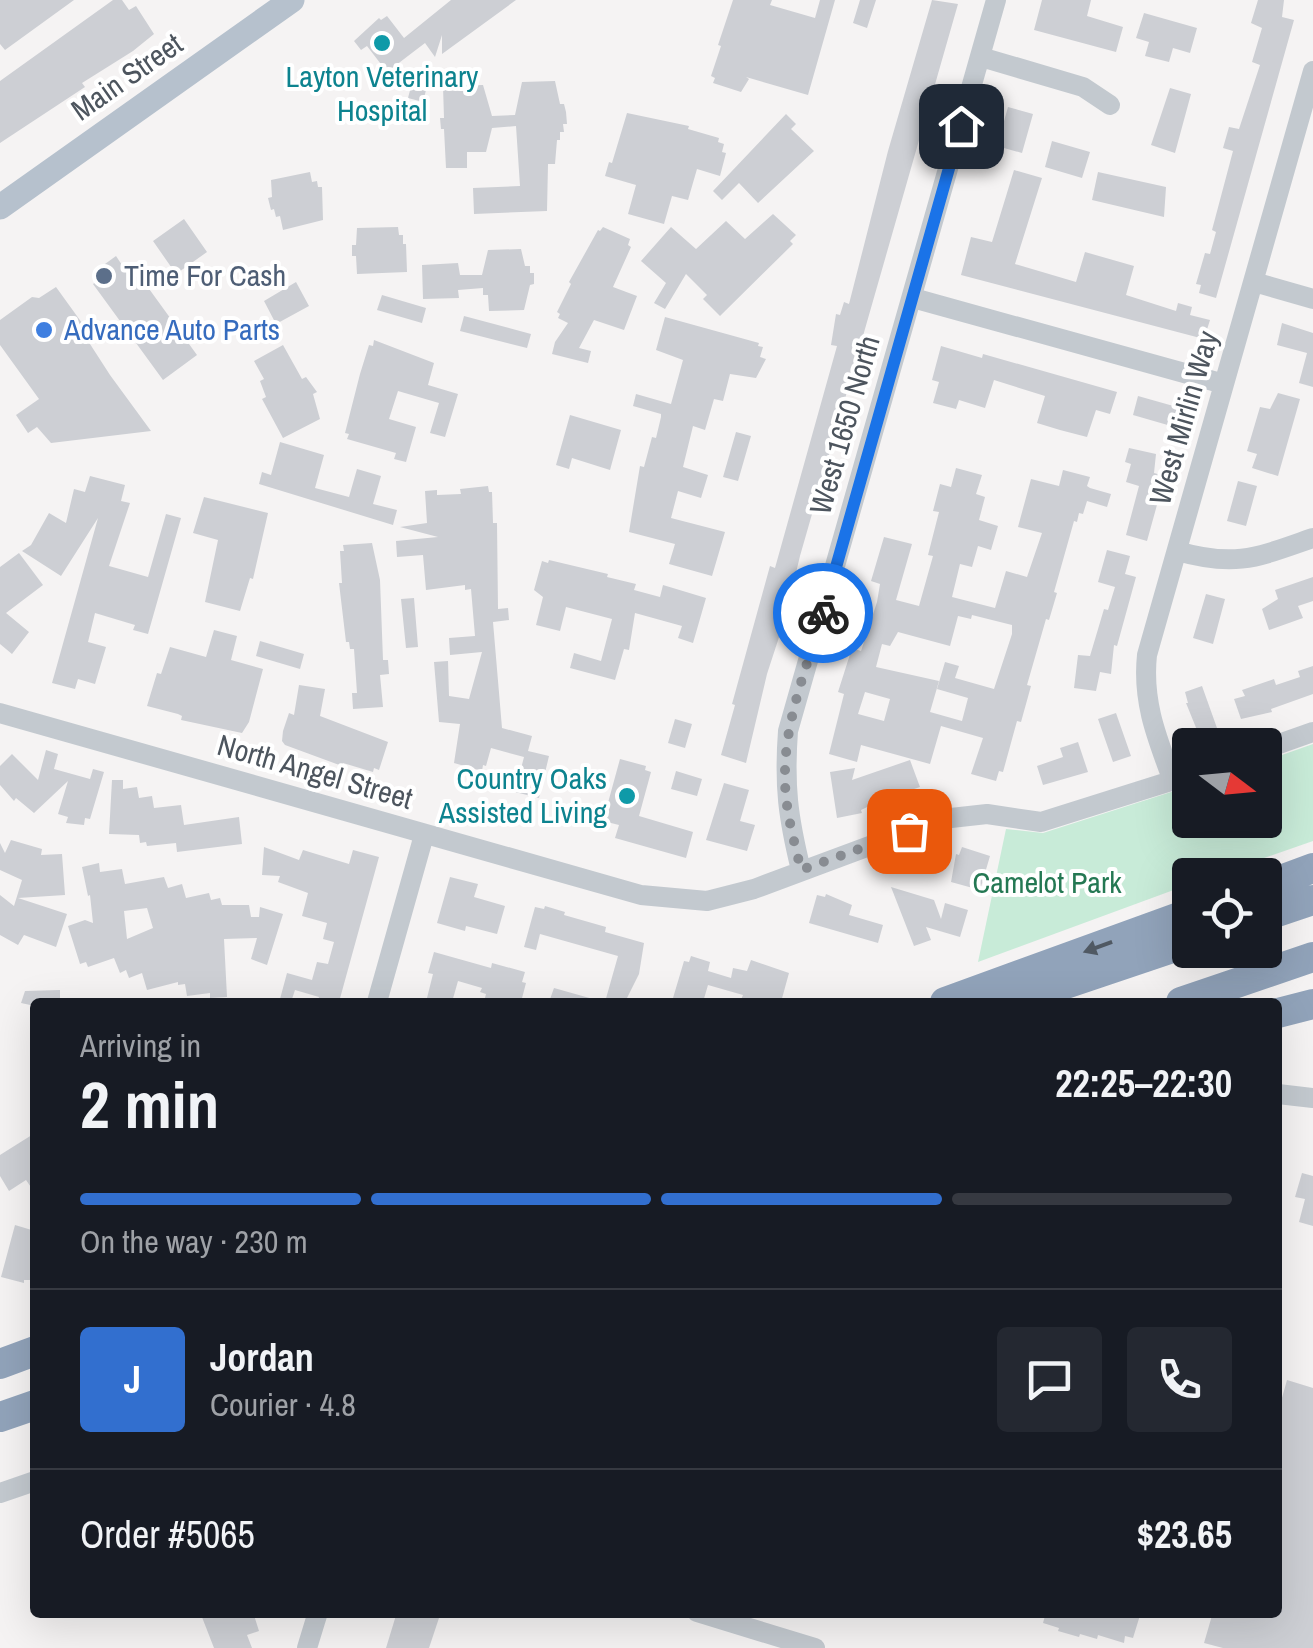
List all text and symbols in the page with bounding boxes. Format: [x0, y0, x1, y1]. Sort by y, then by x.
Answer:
street label: Main Street [63, 23, 190, 129]
marker: Layton Veterinary Hospital [371, 32, 393, 54]
place label: Layton Veterinary Hospital [286, 56, 479, 130]
pin [919, 84, 1004, 169]
icon: home [934, 99, 989, 154]
place label: Time For Cash [124, 255, 286, 295]
marker: Time For Cash [93, 265, 115, 287]
place label: Advance Auto Parts [63, 309, 280, 349]
marker: Advance Auto Parts [33, 319, 55, 341]
street label: West Mirlin Way [1139, 325, 1227, 509]
street label: West 1650 North [799, 331, 889, 519]
courier [773, 563, 873, 663]
icon: bike [796, 586, 851, 641]
street label: North Angel Street [213, 724, 418, 818]
north arrow [1172, 728, 1282, 838]
map controls [1172, 728, 1282, 968]
place label: Country Oaks Assisted Living [438, 758, 607, 832]
marker: Country Oaks Assisted Living [616, 785, 638, 807]
pin [867, 789, 952, 874]
icon: bag [882, 804, 937, 859]
button: locate [1172, 858, 1282, 968]
park label: Camelot Park [972, 862, 1122, 902]
one-way arrow [1083, 940, 1113, 955]
text: Arriving in [80, 1024, 201, 1067]
text: 22:25–22:30 [1055, 1058, 1232, 1109]
text: 2 min [80, 1061, 219, 1148]
text: On the way · 230 m [80, 1220, 308, 1263]
button: chat [997, 1327, 1102, 1432]
button: phone [1127, 1327, 1232, 1432]
text: Jordan [210, 1332, 314, 1383]
text: J [124, 1354, 141, 1405]
text: Courier · 4.8 [210, 1383, 356, 1426]
text: Order #5065 [80, 1509, 255, 1560]
text: $23.65 [1137, 1509, 1232, 1560]

